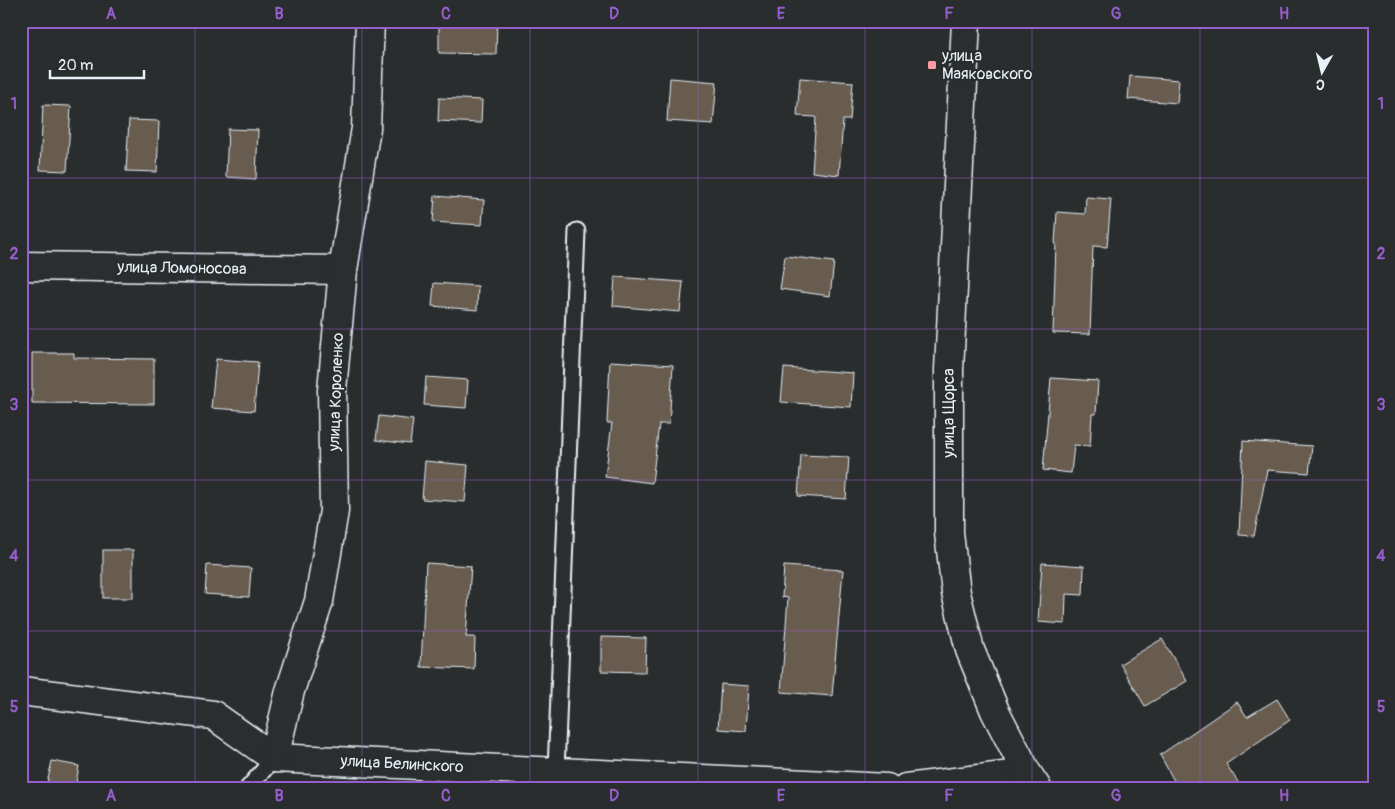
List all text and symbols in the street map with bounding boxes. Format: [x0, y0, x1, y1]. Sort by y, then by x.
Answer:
text: A [106, 4, 117, 24]
text: B [274, 4, 284, 24]
text: C [441, 4, 451, 24]
text: D [609, 4, 619, 24]
text: E [777, 4, 786, 24]
text: F [944, 4, 954, 24]
text: G [1111, 4, 1122, 24]
text: H [1279, 4, 1289, 24]
place label: улица Маяковского [941, 46, 1033, 84]
scale bar [50, 48, 144, 80]
north arrow [1298, 48, 1348, 98]
text: 20 m [58, 56, 93, 75]
marker: улица Маяковского [926, 59, 938, 71]
text: С [1314, 75, 1326, 93]
text: 1 [11, 94, 17, 114]
text: 1 [1378, 94, 1384, 114]
text: 2 [10, 244, 19, 264]
text: 2 [1377, 244, 1386, 264]
street label: улица Ломоносова [116, 257, 247, 279]
street label: улица Короленко [324, 332, 348, 453]
street label: улица Щорса [939, 368, 959, 459]
text: 3 [10, 395, 19, 415]
text: 3 [1377, 395, 1386, 415]
text: 4 [9, 546, 19, 566]
text: 4 [1376, 546, 1386, 566]
text: 5 [10, 697, 19, 717]
text: 5 [1377, 697, 1386, 717]
street label: улица Белинского [339, 751, 465, 777]
text: A [106, 786, 117, 806]
text: B [274, 786, 284, 806]
text: C [441, 786, 451, 806]
text: D [609, 786, 619, 806]
text: E [777, 786, 786, 806]
text: F [944, 786, 954, 806]
text: G [1111, 786, 1122, 806]
text: H [1279, 786, 1289, 806]

